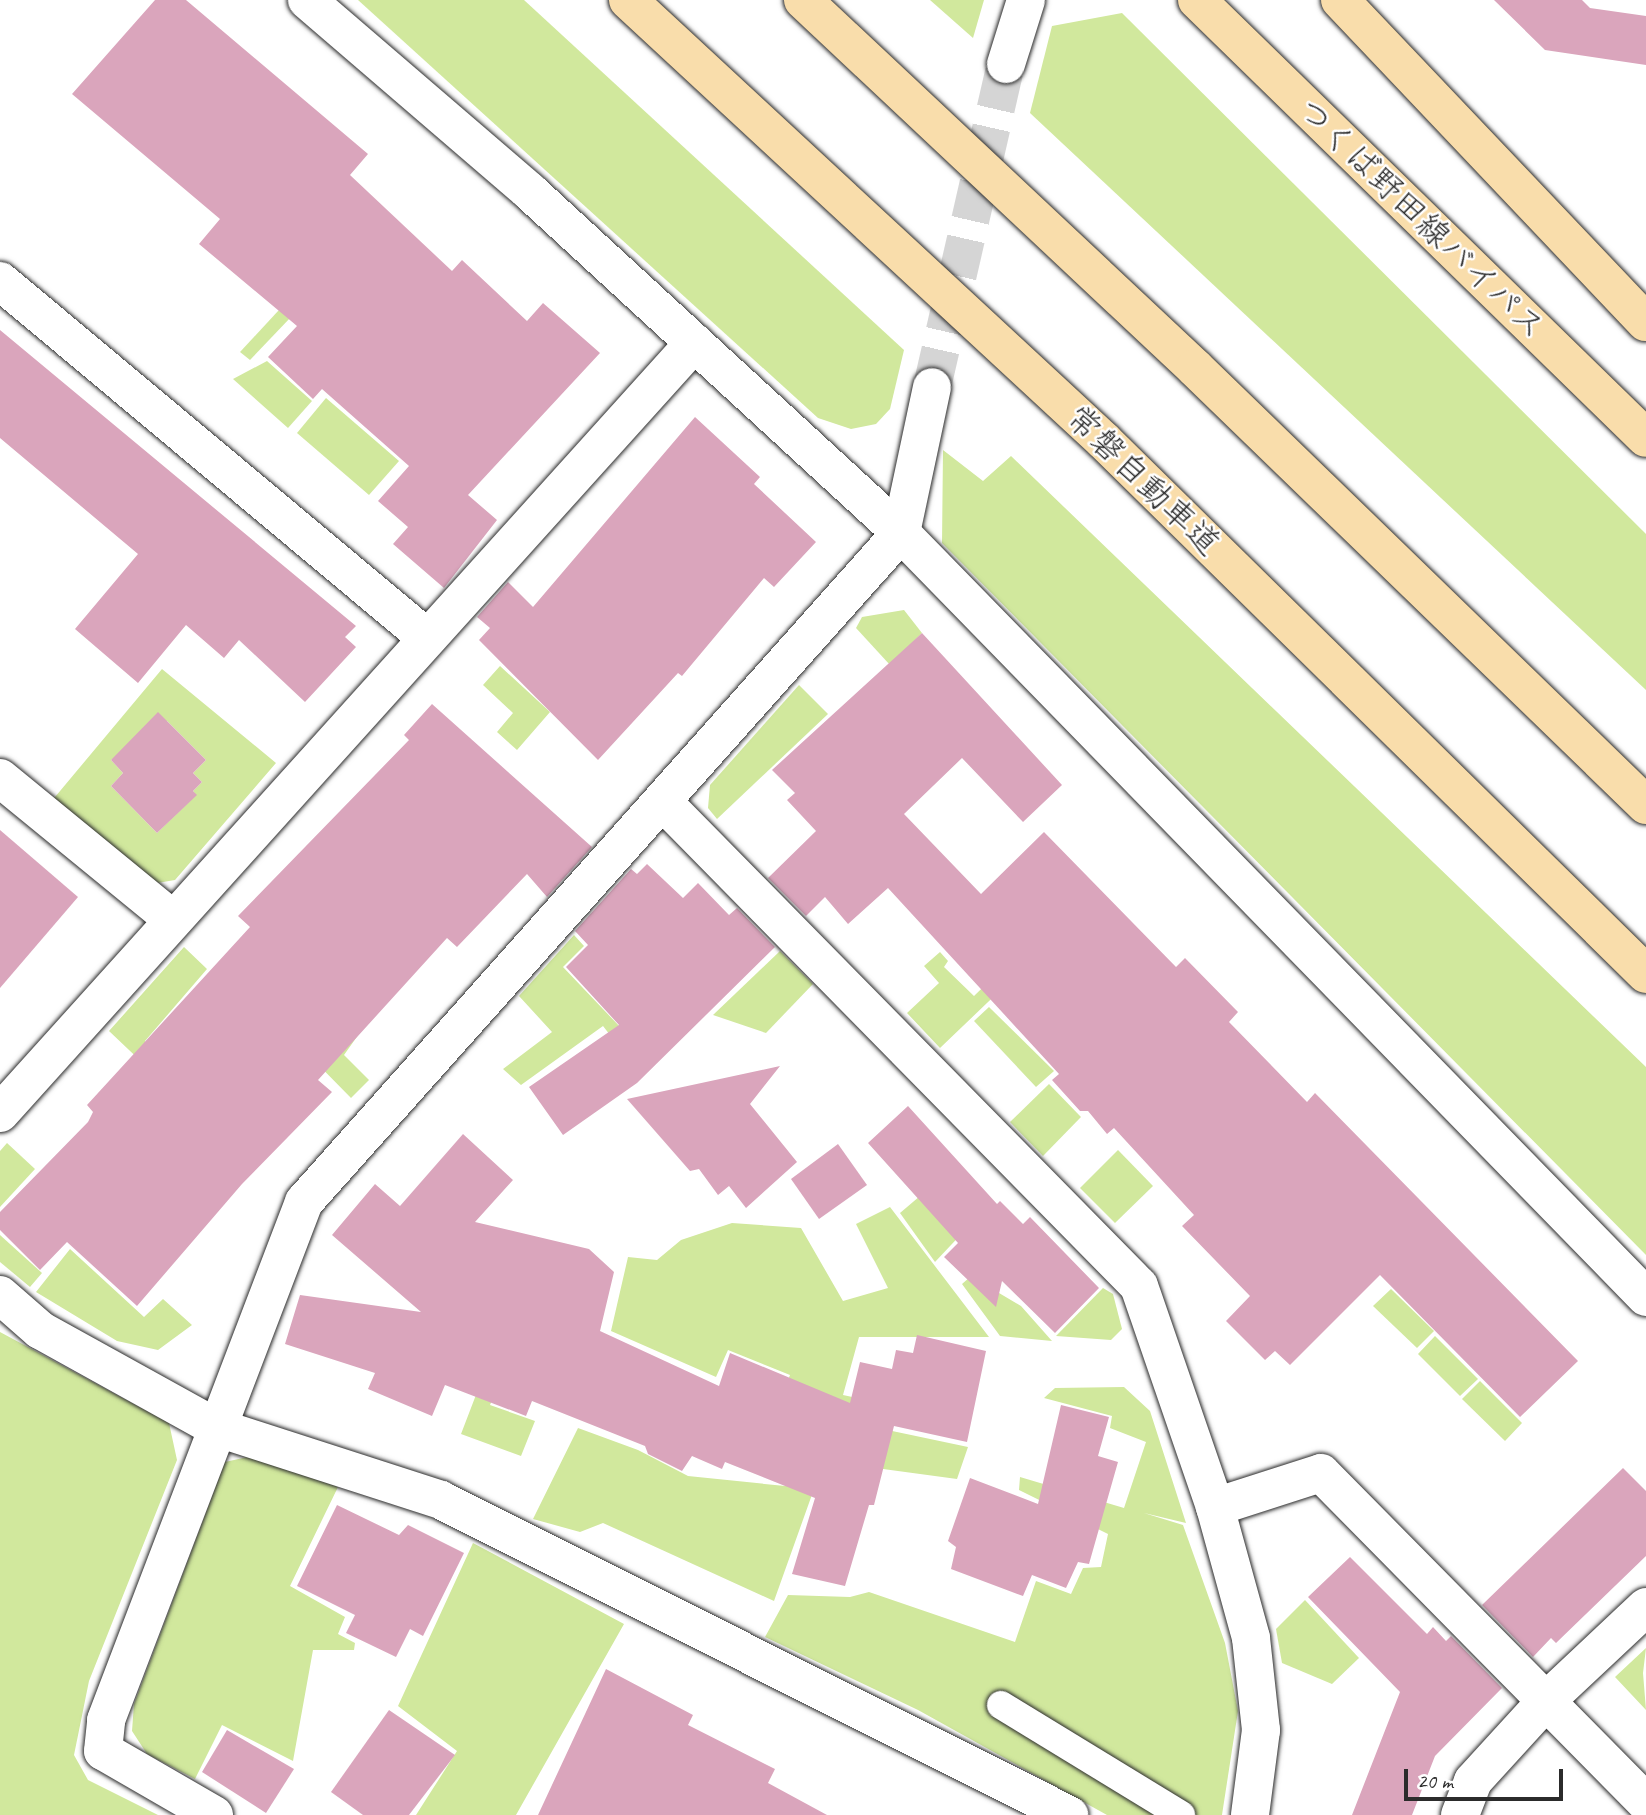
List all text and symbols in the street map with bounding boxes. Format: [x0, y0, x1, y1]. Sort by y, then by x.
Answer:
street label: つくば野田線バイパス [1289, 90, 1553, 348]
street label: 常磐自動車道 [1058, 398, 1228, 564]
scale bar [1408, 1756, 1567, 1800]
text: 20 m [1417, 1768, 1453, 1794]

